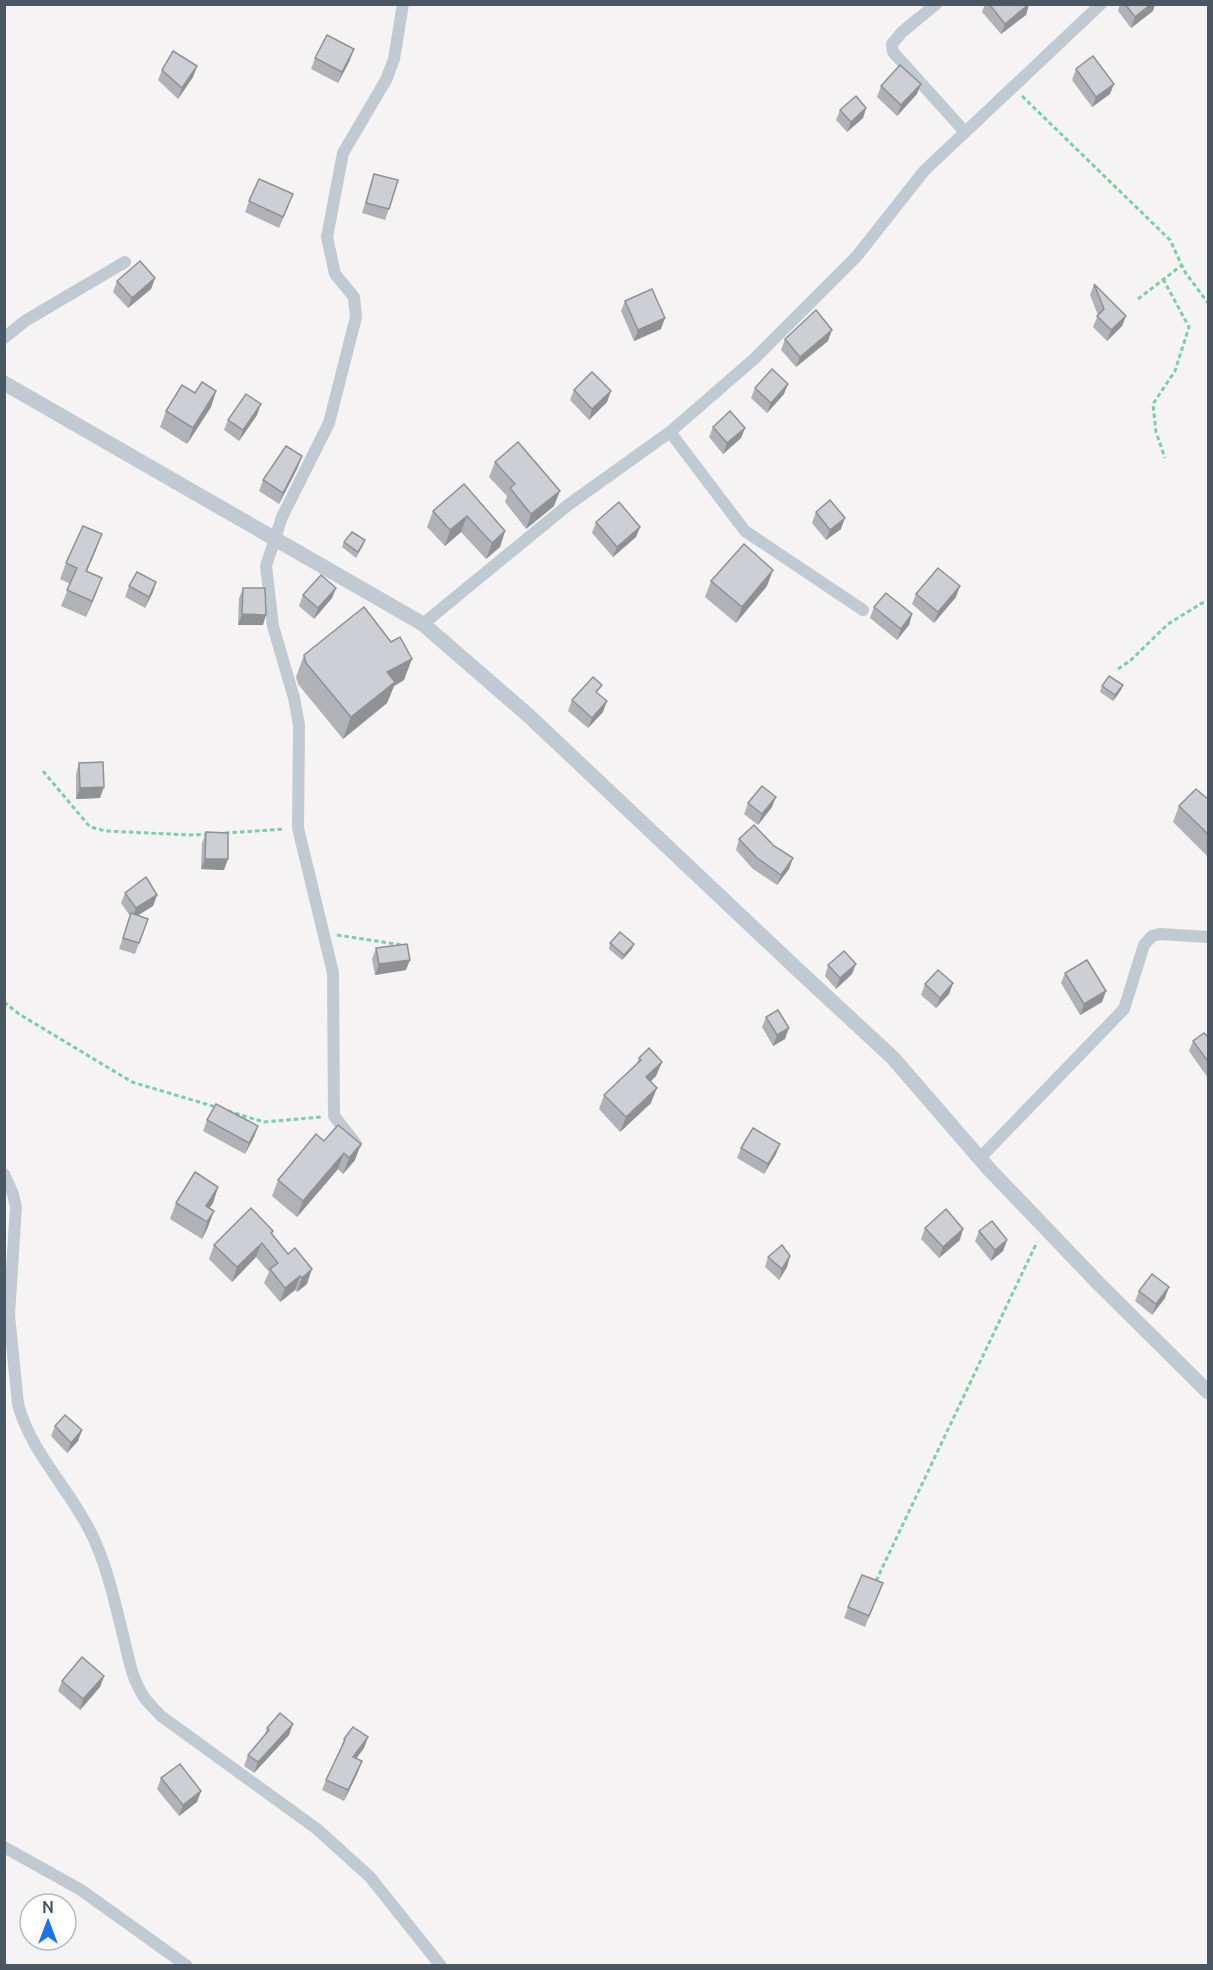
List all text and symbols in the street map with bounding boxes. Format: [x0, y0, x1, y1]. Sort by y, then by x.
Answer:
north arrow [18, 1892, 78, 1952]
text: N [42, 1898, 54, 1916]

